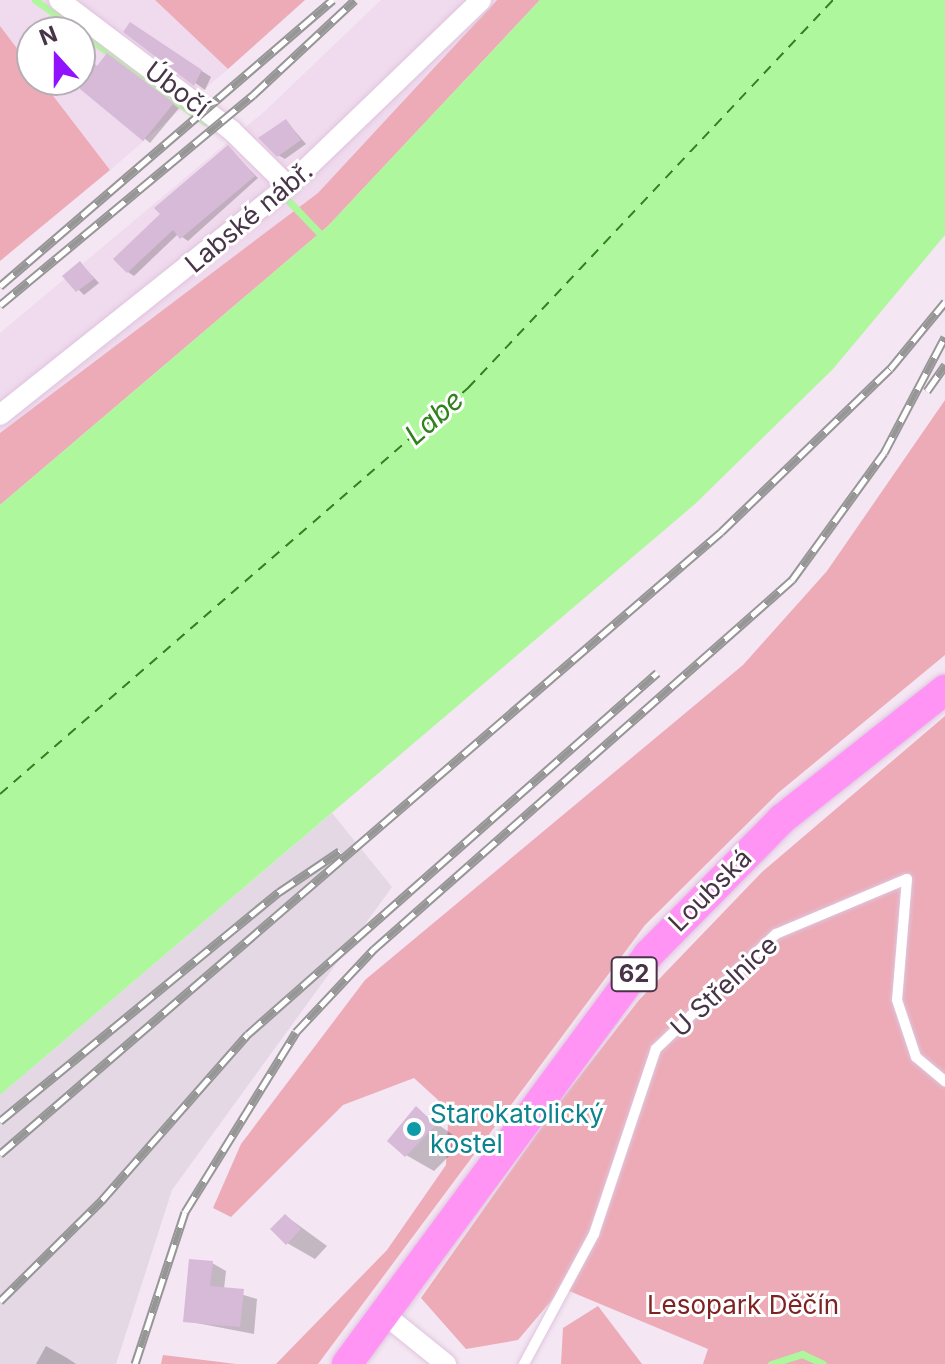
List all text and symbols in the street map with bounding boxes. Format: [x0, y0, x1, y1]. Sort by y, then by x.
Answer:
north arrow [16, 16, 96, 96]
text: N [36, 20, 61, 51]
street label: Úbočí [139, 55, 215, 123]
street label: Labské nábř. [179, 155, 319, 279]
water label: Labe [398, 383, 470, 451]
street label: Loubská [662, 842, 758, 938]
street label: U Střelnice [664, 929, 784, 1043]
road number: 62 [610, 954, 658, 994]
place label: Starokatolický kostel [430, 1098, 604, 1160]
marker: Starokatolický kostel [405, 1120, 423, 1138]
park label: Lesopark Děčín [647, 1289, 839, 1321]

